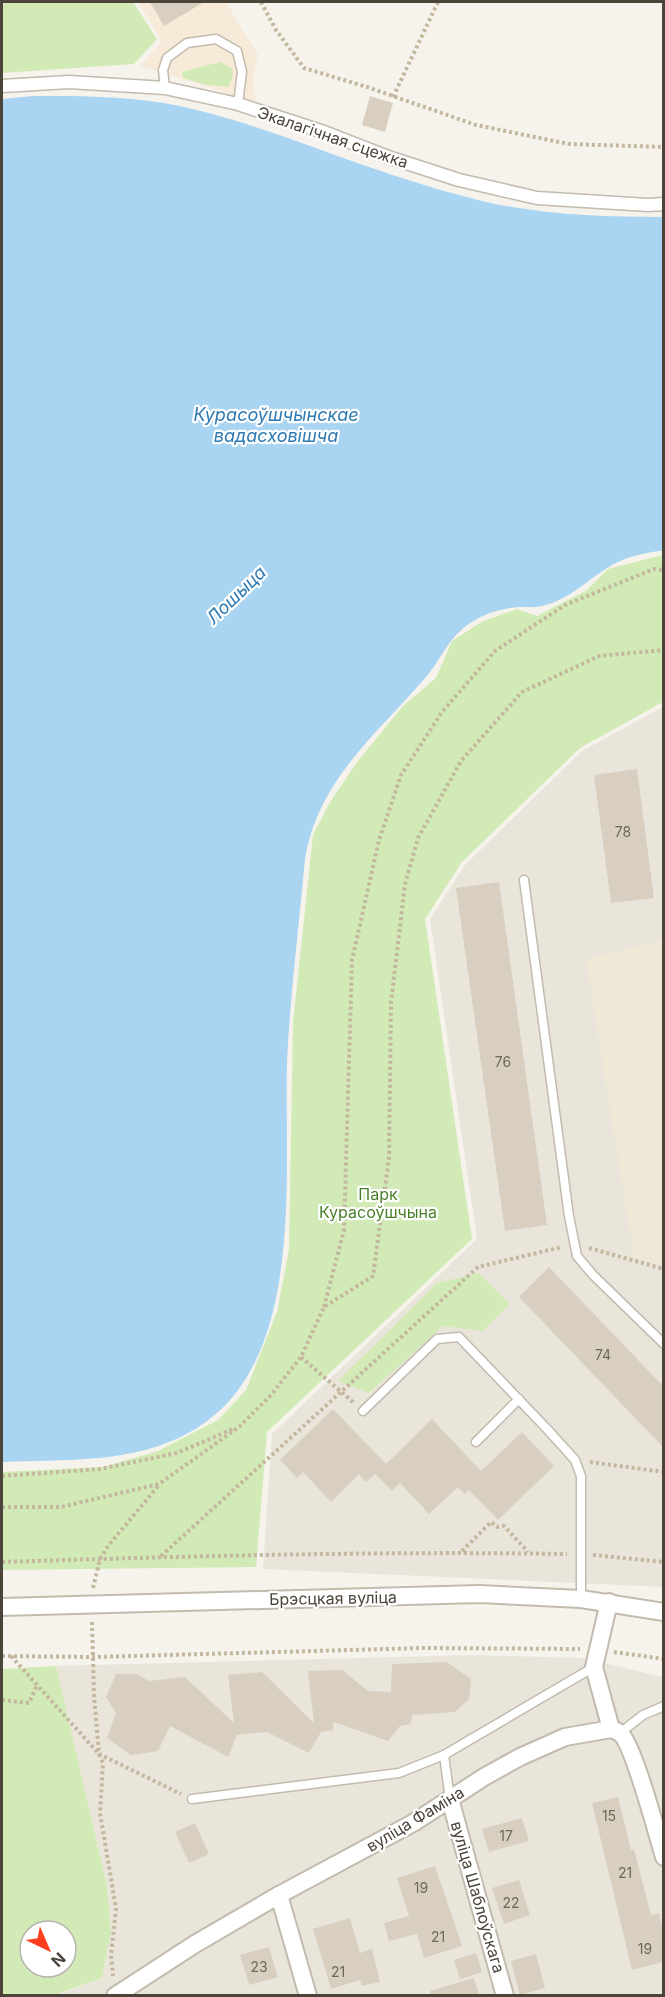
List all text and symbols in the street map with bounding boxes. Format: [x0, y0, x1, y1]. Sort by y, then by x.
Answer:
street label: Экалагічная сцежка [255, 102, 411, 172]
water label: Курасоўшчынскае вадасховішча [193, 404, 359, 446]
water label: Лошыца [202, 562, 270, 628]
house number: 78 [615, 823, 631, 840]
house number: 76 [495, 1053, 511, 1070]
park label: Парк Курасоўшчына [319, 1184, 437, 1222]
house number: 74 [595, 1346, 611, 1363]
street label: Брэсцкая вуліца [269, 1587, 397, 1609]
street label: вуліца Фаміна [363, 1782, 467, 1856]
house number: 15 [602, 1807, 616, 1824]
street label: вуліца Шаблоўскага [447, 1819, 509, 1975]
house number: 17 [499, 1827, 513, 1844]
house number: 21 [618, 1864, 632, 1881]
house number: 19 [414, 1879, 428, 1896]
house number: 22 [502, 1894, 520, 1911]
north arrow [18, 1919, 78, 1979]
house number: 21 [431, 1928, 445, 1945]
house number: 19 [638, 1940, 652, 1957]
text: N [47, 1948, 70, 1971]
house number: 23 [250, 1958, 268, 1975]
house number: 21 [331, 1963, 345, 1980]

